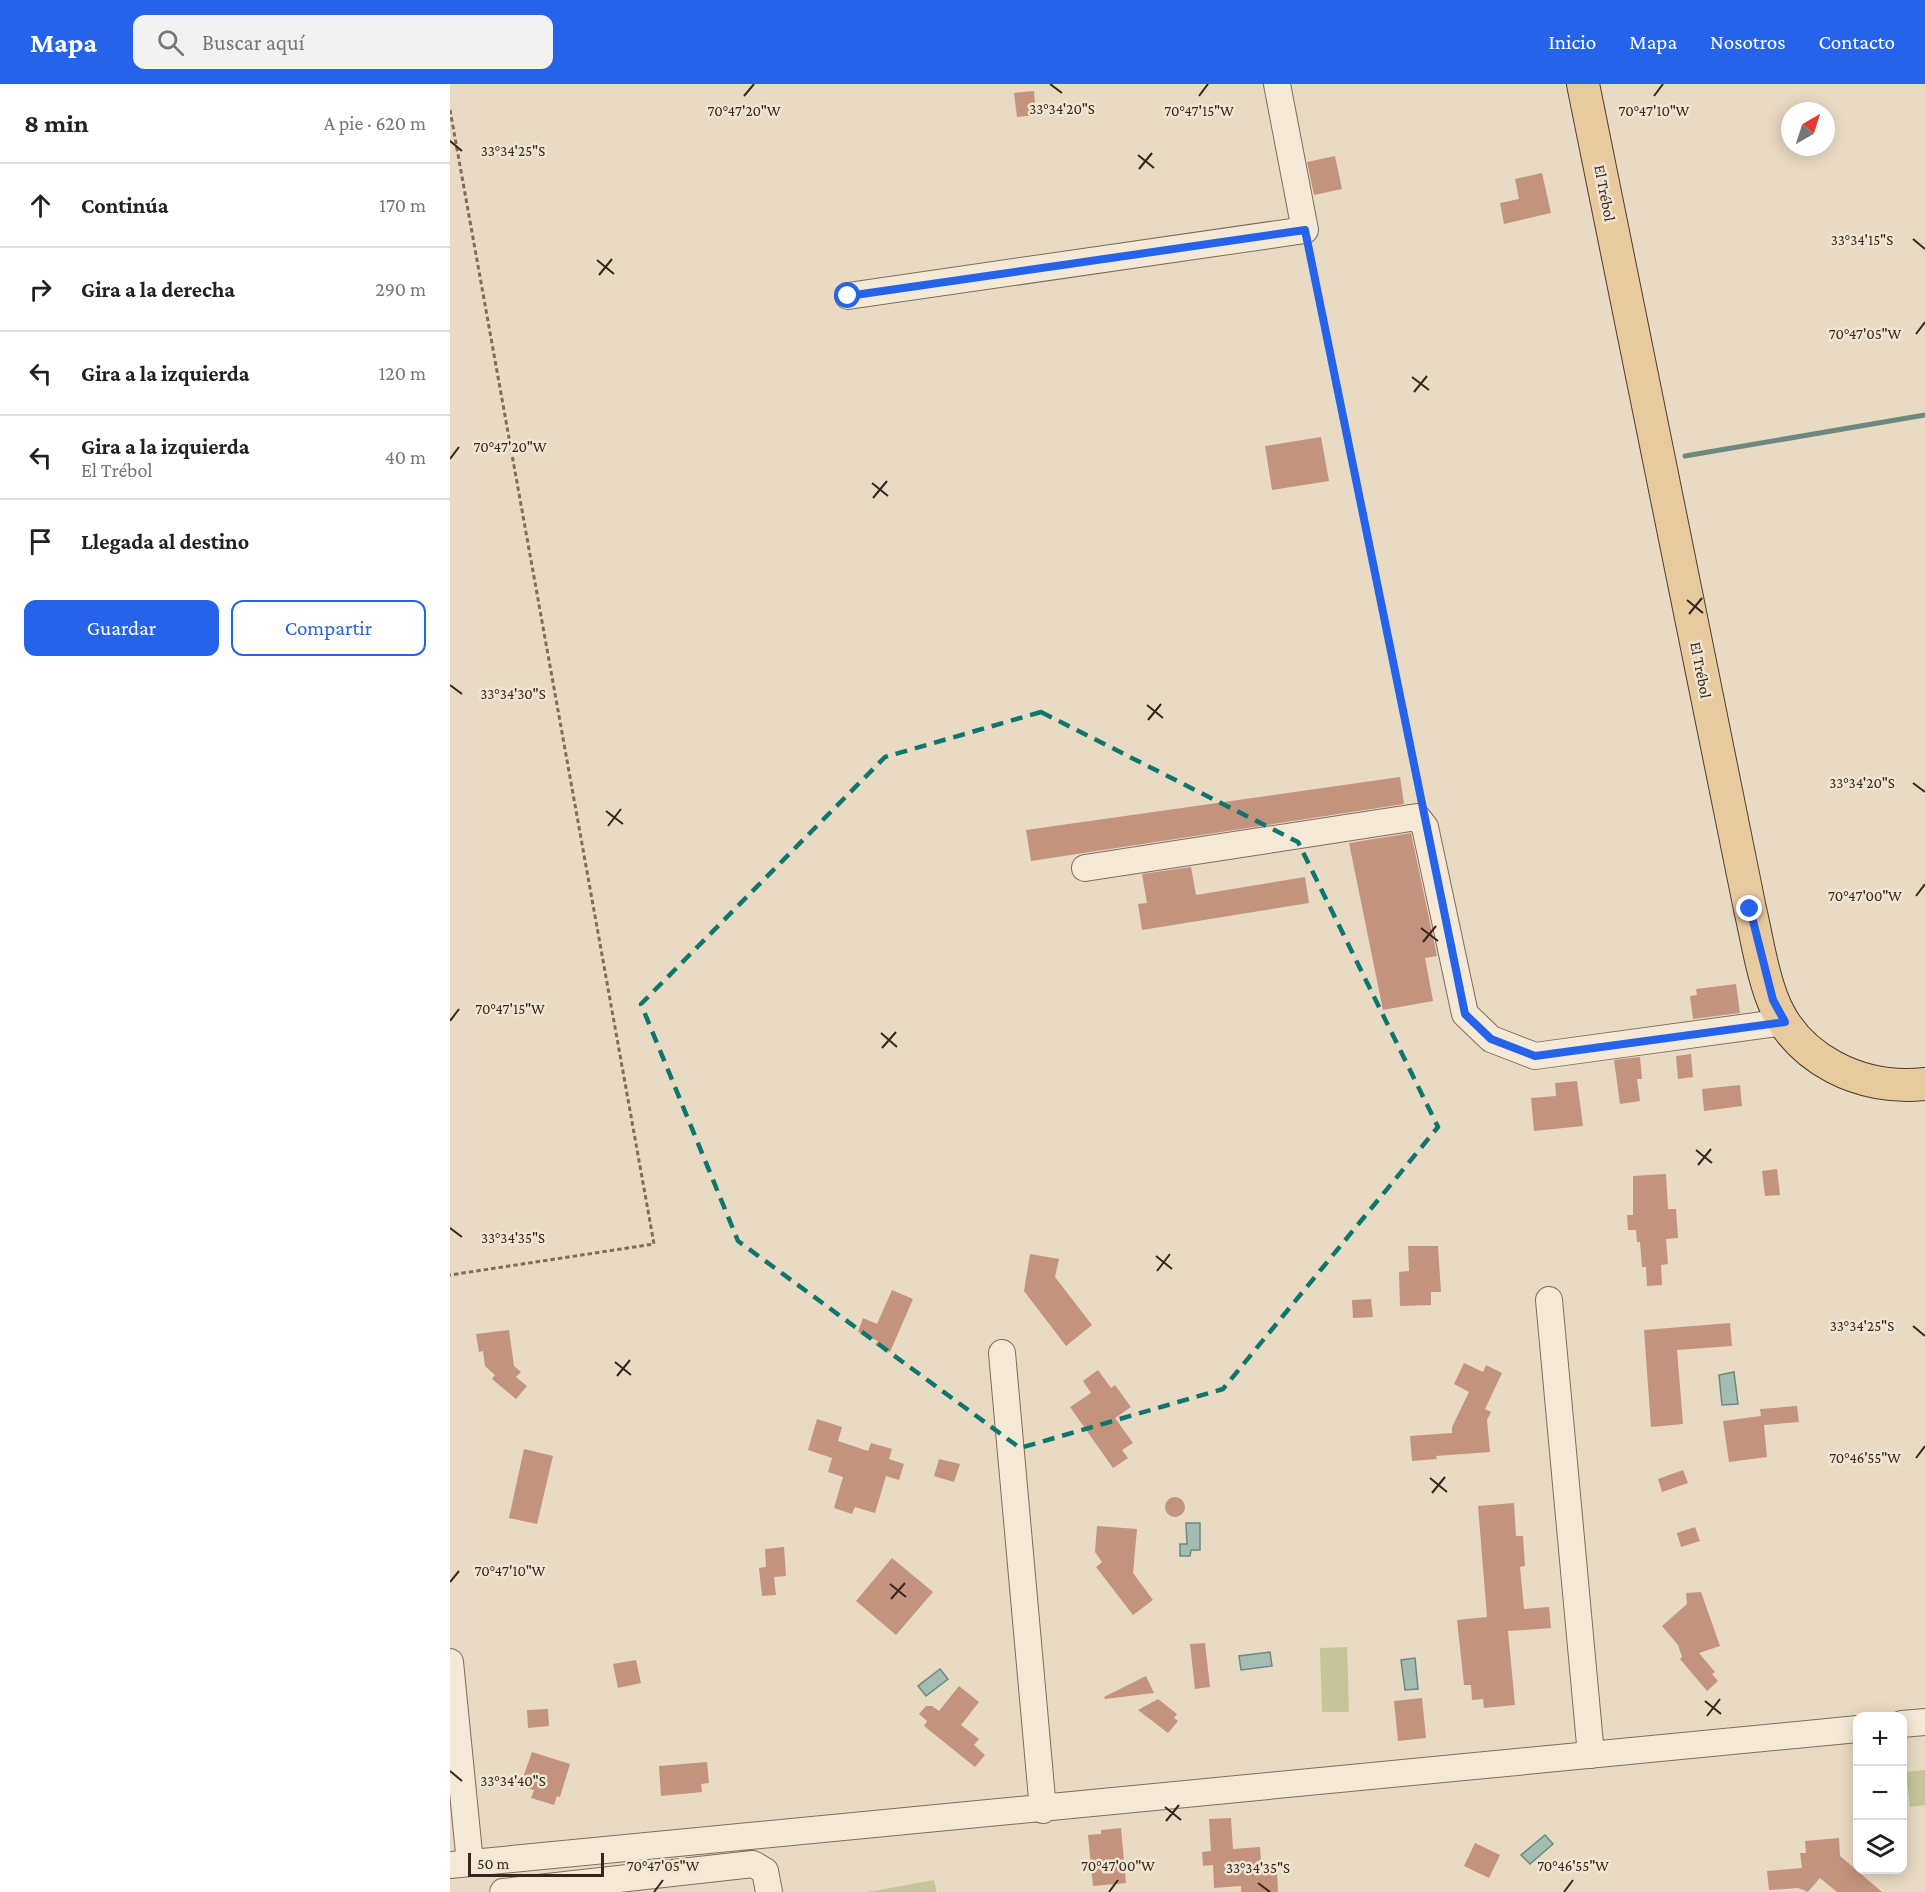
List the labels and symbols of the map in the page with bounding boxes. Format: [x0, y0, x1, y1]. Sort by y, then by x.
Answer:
text: 33°34'20"S [1029, 101, 1095, 117]
north arrow [1781, 102, 1835, 156]
text: 70°47'20"W [708, 103, 781, 119]
text: 70°47'15"W [1164, 103, 1234, 119]
text: 70°47'10"W [1619, 103, 1690, 119]
text: 33°34'25"S [481, 143, 545, 159]
street label: El Trébol [1591, 163, 1619, 223]
text: 33°34'15"S [1831, 232, 1893, 248]
route start [834, 282, 860, 308]
text: 70°47'05"W [1829, 326, 1901, 342]
text: 70°47'20"W [474, 439, 547, 455]
street label: El Trébol [1687, 640, 1715, 700]
text: 33°34'30"S [480, 686, 546, 702]
text: 33°34'20"S [1829, 775, 1895, 791]
text: 70°47'00"W [1828, 888, 1902, 904]
route end [1736, 895, 1762, 921]
text: 70°47'15"W [475, 1001, 545, 1017]
text: 33°34'35"S [481, 1230, 545, 1246]
text: 33°34'25"S [1830, 1318, 1894, 1334]
text: 70°46'55"W [1829, 1450, 1901, 1466]
text: 70°47'10"W [475, 1563, 546, 1579]
text: 33°34'40"S [480, 1773, 546, 1789]
scale bar [468, 1850, 604, 1878]
text: 70°47'05"W [627, 1858, 699, 1874]
text: 70°47'00"W [1081, 1858, 1155, 1874]
text: 70°46'55"W [1537, 1858, 1609, 1874]
text: 33°34'35"S [1226, 1860, 1290, 1876]

